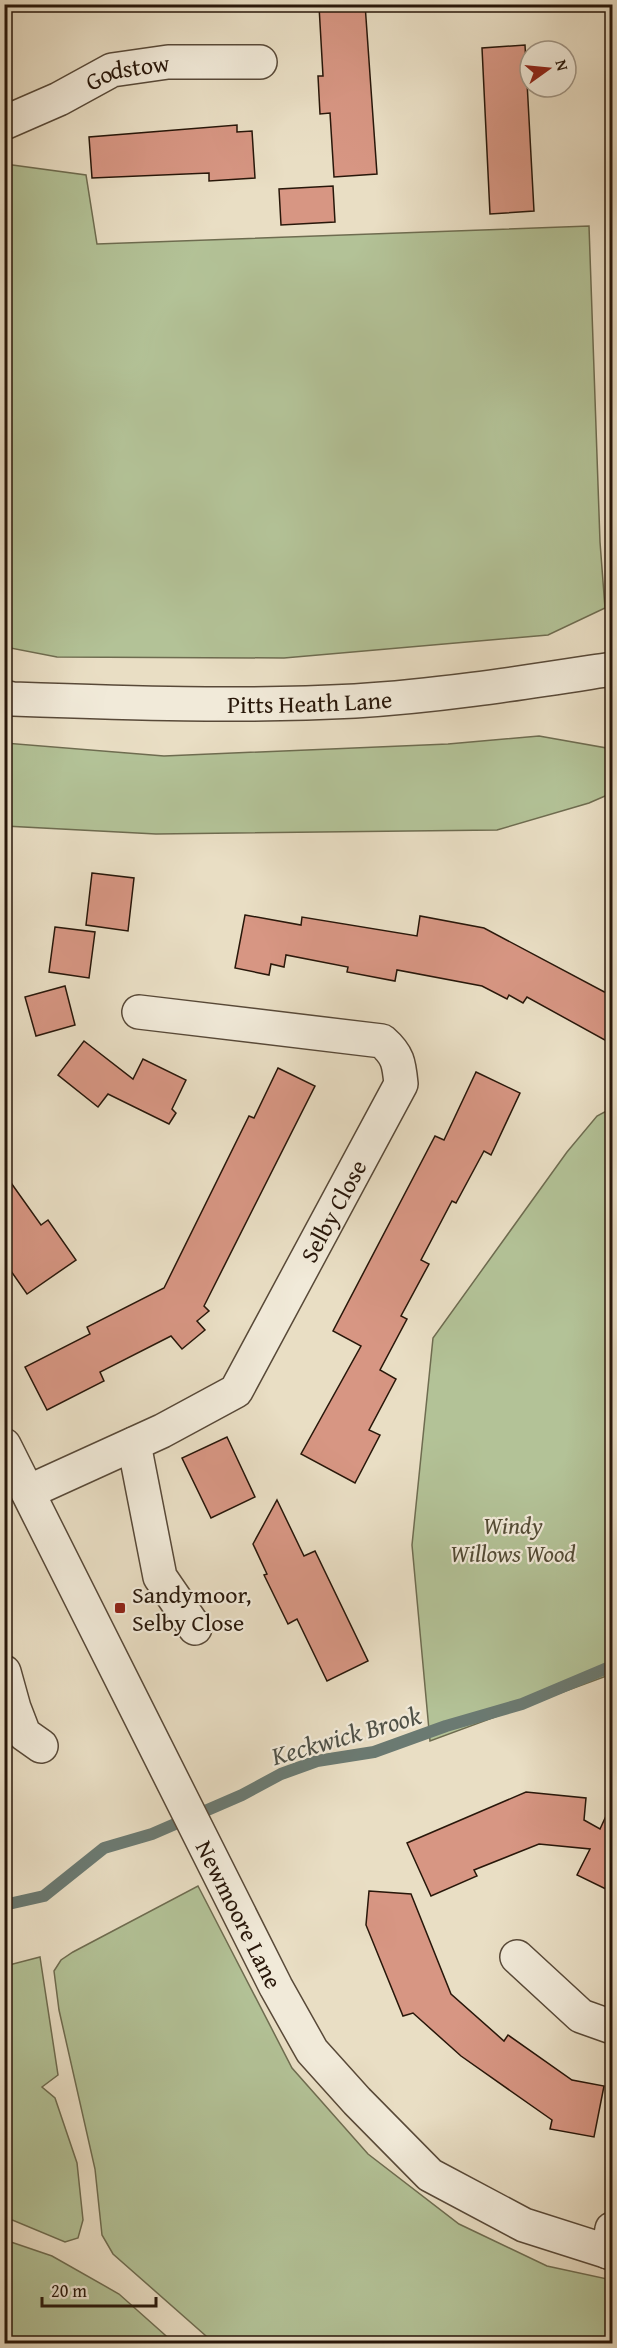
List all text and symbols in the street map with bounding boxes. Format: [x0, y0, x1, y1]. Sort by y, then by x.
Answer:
north arrow [518, 39, 578, 99]
street label: Godstow [79, 45, 172, 99]
text: N [550, 57, 576, 74]
street label: Pitts Heath Lane [227, 681, 394, 722]
street label: Selby Close [291, 1153, 375, 1268]
park label: Windy Willows Wood [450, 1508, 576, 1571]
place label: Sandymoor, Selby Close [132, 1577, 251, 1640]
marker: Sandymoor, Selby Close [113, 1601, 127, 1615]
water label: Keckwick Brook [266, 1695, 426, 1775]
street label: Newmoore Lane [188, 1834, 291, 1994]
scale bar [42, 2270, 156, 2308]
text: 20 m [51, 2277, 87, 2304]

